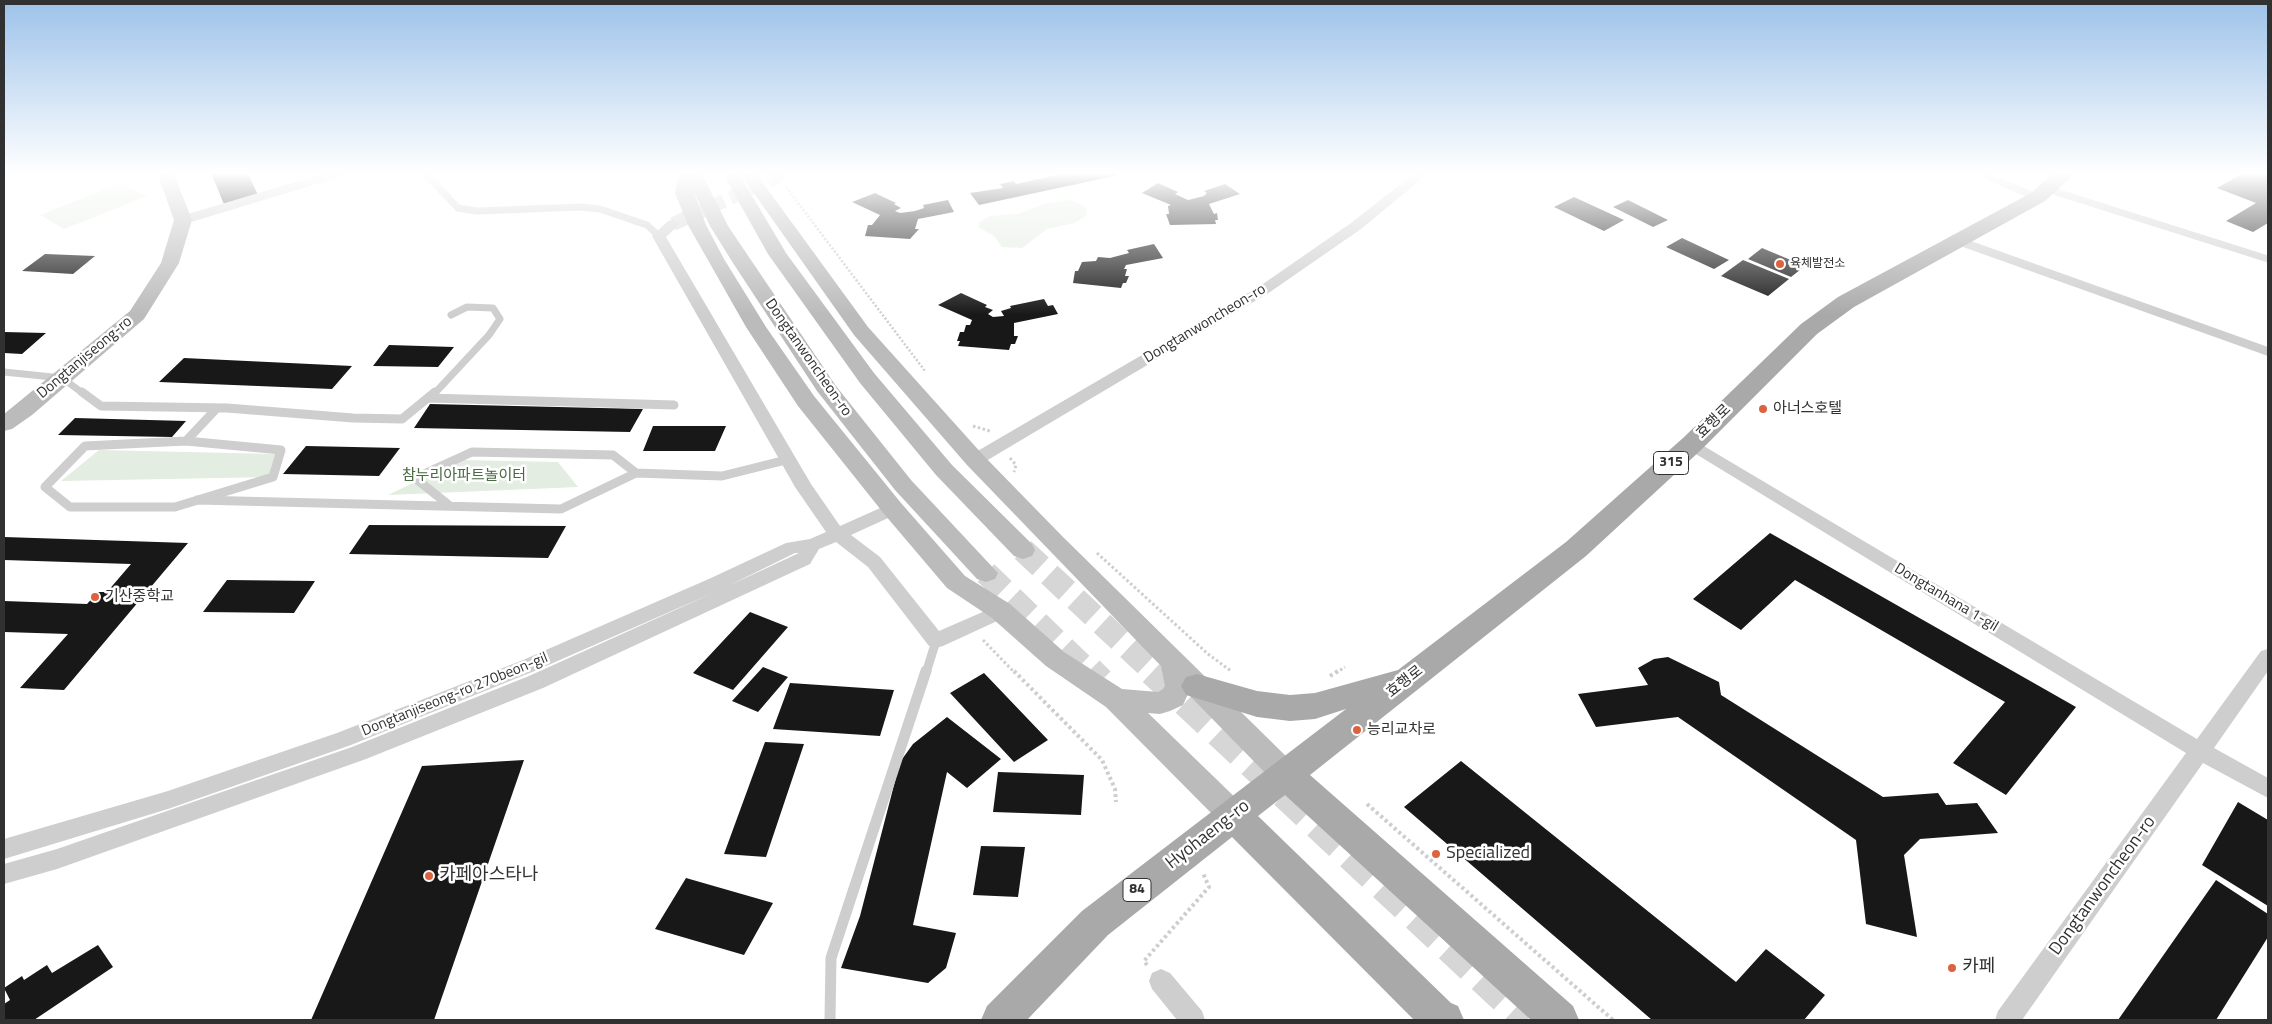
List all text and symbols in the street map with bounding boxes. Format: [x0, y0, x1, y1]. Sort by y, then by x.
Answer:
place label: 육체발전소 [1790, 257, 1845, 271]
marker: 육체발전소 [1774, 258, 1786, 270]
street label: Dongtanwoncheon-ro [1141, 280, 1269, 368]
street label: Dongtanwoncheon-ro [761, 296, 855, 420]
street label: Dongtanjiseong-ro [34, 313, 136, 403]
place label: 아너스호텔 [1773, 400, 1842, 418]
street label: 효행로 [1693, 401, 1735, 443]
marker: 아너스호텔 [1757, 403, 1769, 415]
road number: 315 [1654, 452, 1688, 474]
park label: 참누리아파트놀이터 [402, 467, 526, 485]
street label: Dongtanhana 1-gil [1891, 560, 2001, 636]
place label: 기산중학교 [105, 588, 174, 606]
marker: 기산중학교 [89, 591, 101, 603]
street label: Dongtanjiseong-ro 270beon-gil [359, 649, 551, 741]
street label: 효행로 [1383, 662, 1427, 702]
place label: 능리교차로 [1367, 721, 1436, 739]
marker: 능리교차로 [1351, 724, 1363, 736]
street label: Hyohaeng-ro [1162, 796, 1254, 874]
street label: Dongtanwoncheon-ro [2045, 812, 2161, 960]
place label: Specialized [1446, 843, 1530, 865]
marker: Specialized [1430, 848, 1442, 860]
place label: 카페아스타나 [439, 865, 538, 887]
marker: 카페아스타나 [423, 870, 435, 882]
road number: 84 [1123, 878, 1151, 902]
place label: 카페 [1962, 957, 1995, 979]
marker: 카페 [1946, 962, 1958, 974]

